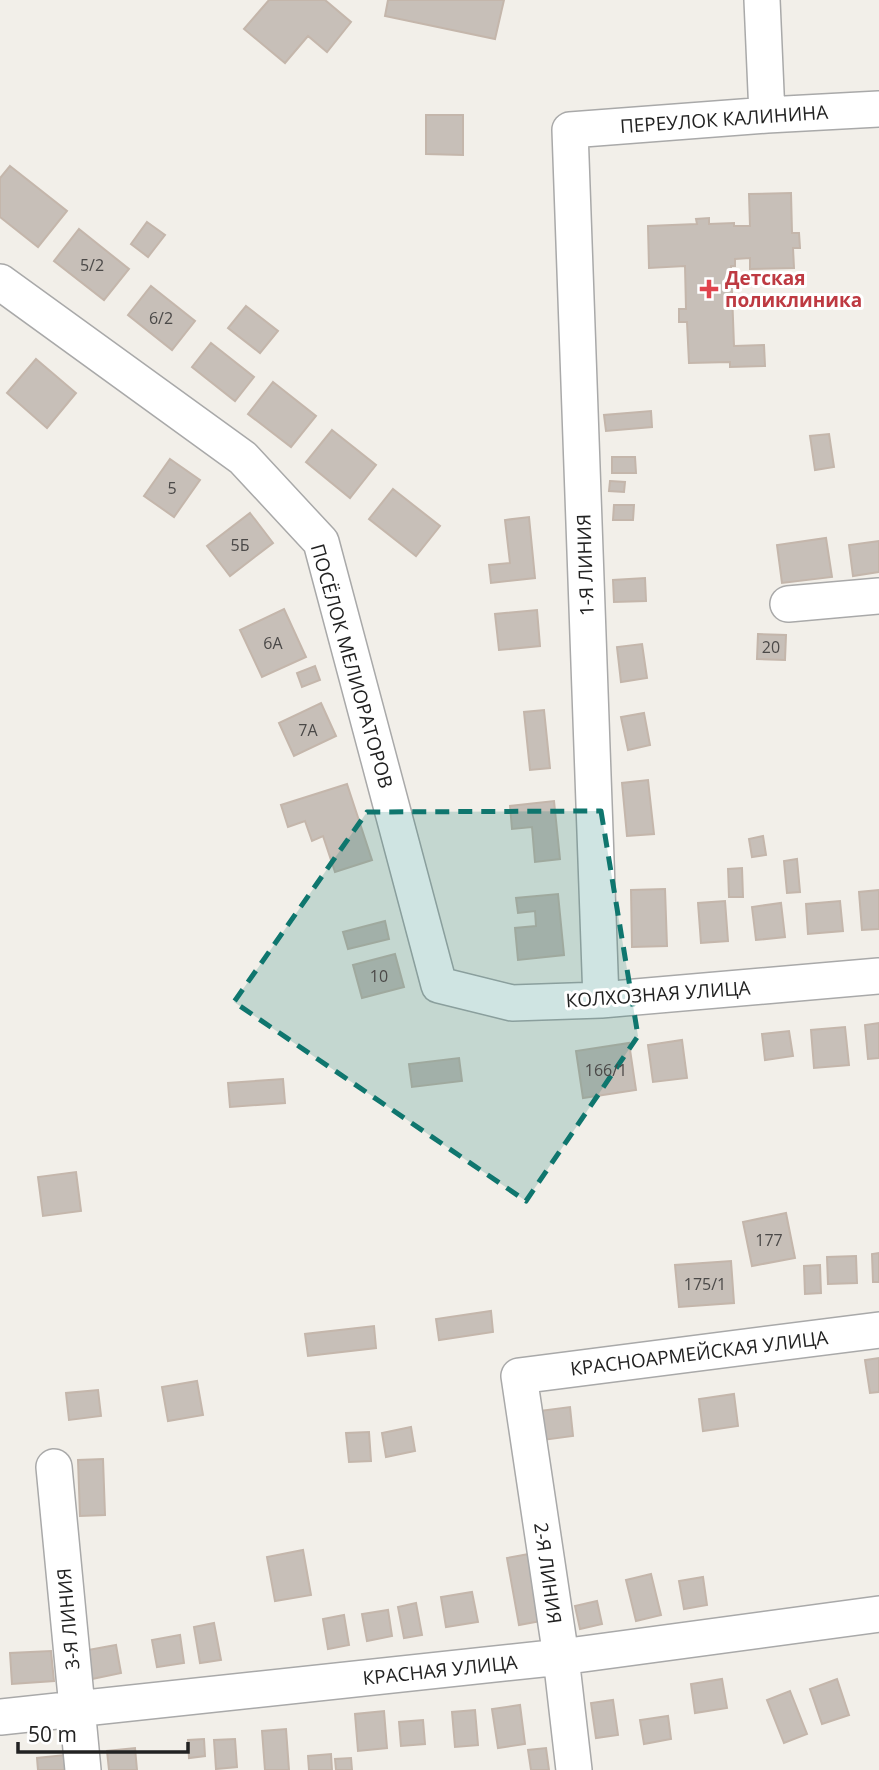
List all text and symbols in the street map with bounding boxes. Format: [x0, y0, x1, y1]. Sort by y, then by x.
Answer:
street label: ПЕРЕУЛОК КАЛИНИНА [619, 99, 829, 139]
house number: 5/2 [80, 254, 104, 276]
place label: Детская поликлиника [725, 265, 862, 313]
marker: Детская поликлиника [699, 279, 719, 299]
house number: 6/2 [149, 307, 173, 329]
house number: 5 [167, 477, 177, 499]
street label: 1-Я ЛИНИЯ [570, 513, 600, 617]
house number: 5Б [231, 534, 249, 556]
street label: ПОСЁЛОК МЕЛИОРАТОРОВ [305, 541, 399, 791]
house number: 6А [263, 632, 284, 654]
house number: 20 [762, 636, 780, 658]
house number: 7А [298, 719, 319, 741]
house number: 10 [370, 965, 388, 987]
street label: КОЛХОЗНАЯ УЛИЦА [565, 975, 751, 1013]
house number: 166/1 [585, 1059, 627, 1081]
house number: 177 [755, 1229, 783, 1251]
house number: 175/1 [684, 1273, 726, 1295]
street label: КРАСНОАРМЕЙСКАЯ УЛИЦА [569, 1324, 829, 1382]
street label: 2-Я ЛИНИЯ [528, 1521, 568, 1625]
street label: 3-Я ЛИНИЯ [51, 1567, 85, 1671]
street label: КРАСНАЯ УЛИЦА [361, 1649, 519, 1691]
scale bar [18, 1710, 187, 1754]
text: 50 m [28, 1720, 77, 1748]

